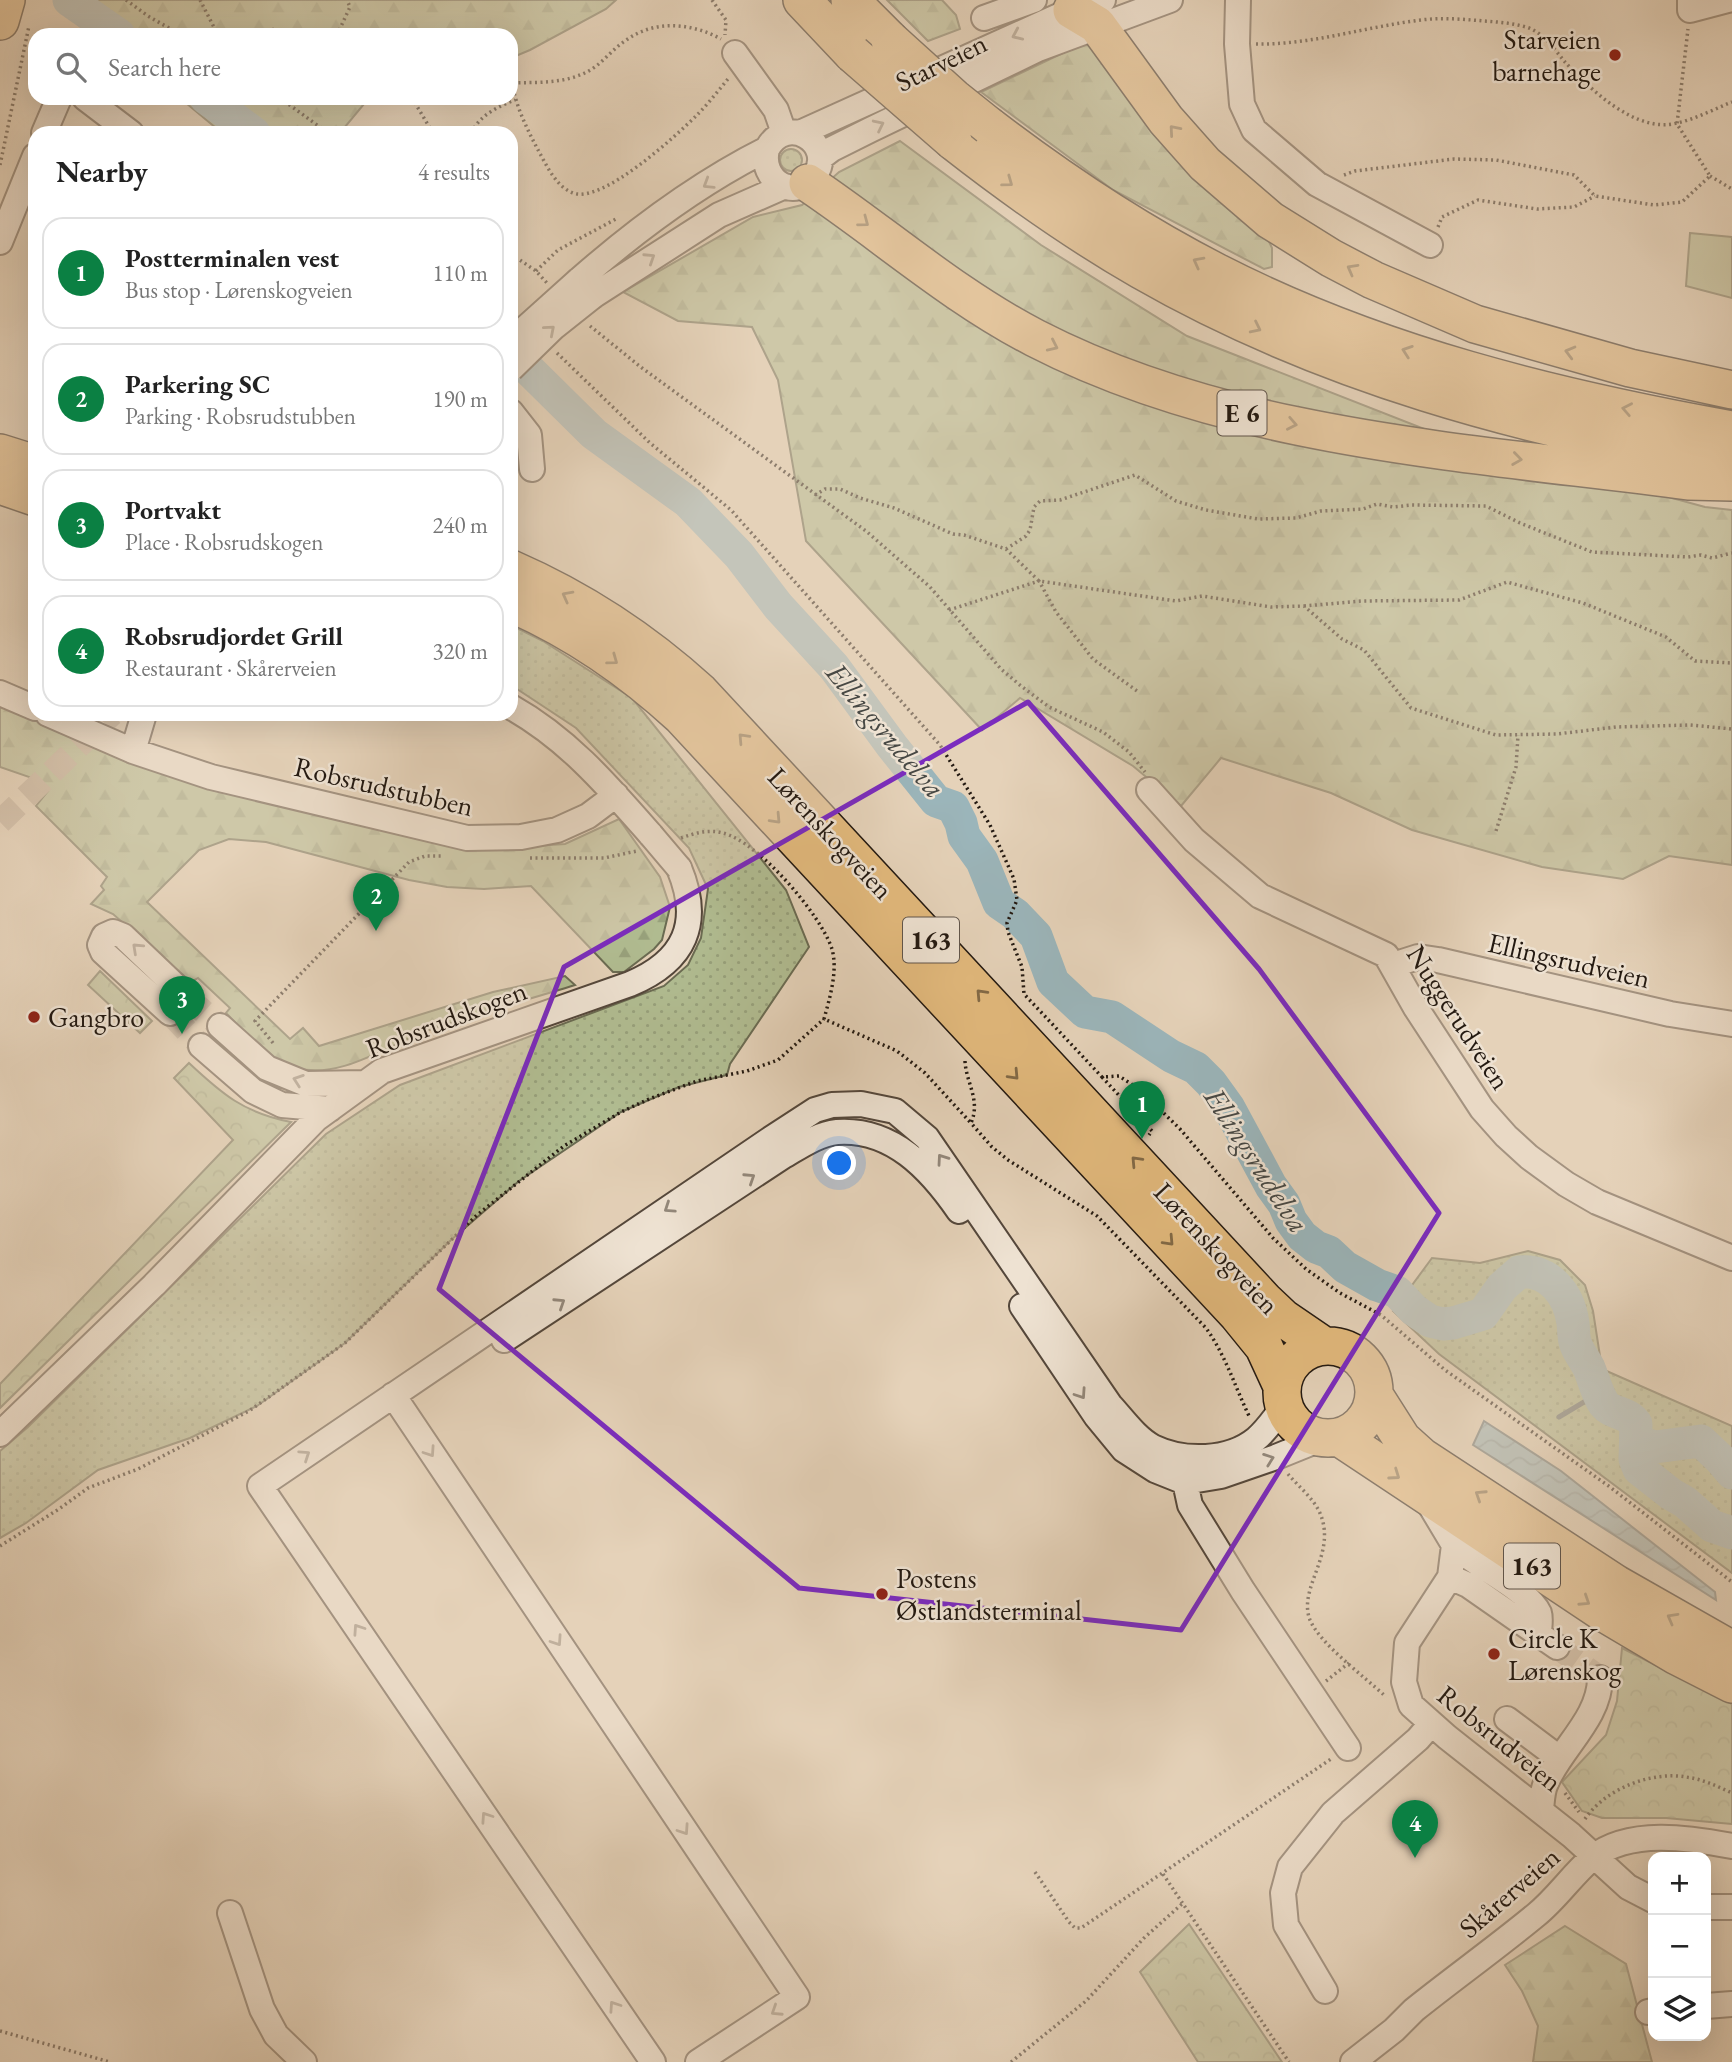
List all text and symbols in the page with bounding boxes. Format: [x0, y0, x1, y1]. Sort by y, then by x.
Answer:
place label: Starveien barnehage [1492, 21, 1601, 89]
street label: Starveien [889, 24, 993, 100]
one-way arrow [1012, 27, 1024, 41]
search box [28, 28, 518, 105]
marker: Starveien barnehage [1607, 47, 1623, 63]
icon: search [52, 48, 90, 86]
text: Search here [108, 50, 221, 84]
one-way arrow [872, 119, 884, 133]
one-way arrow [1170, 126, 1182, 139]
text: Nearby [56, 152, 148, 191]
text: 4 results [418, 157, 490, 187]
one-way arrow [1000, 174, 1012, 187]
one-way arrow [703, 175, 716, 188]
one-way arrow [856, 213, 868, 226]
text: Postterminalen vest [125, 241, 339, 275]
one-way arrow [642, 253, 655, 266]
one-way arrow [1193, 257, 1206, 270]
text: 1 [75, 258, 87, 288]
text: 110 m [432, 258, 488, 288]
one-way arrow [1347, 264, 1360, 277]
text: Bus stop · Lørenskogveien [125, 275, 353, 305]
one-way arrow [1249, 320, 1261, 334]
one-way arrow [543, 326, 555, 339]
one-way arrow [1046, 338, 1058, 352]
one-way arrow [1402, 345, 1414, 359]
one-way arrow [1564, 345, 1576, 360]
text: Parkering SC [125, 367, 270, 401]
text: 2 [75, 384, 87, 414]
text: 190 m [432, 384, 488, 414]
road number: E 6 [1218, 390, 1266, 436]
text: Parking · Robsrudstubben [125, 401, 356, 431]
one-way arrow [1621, 403, 1633, 418]
one-way arrow [1286, 416, 1298, 431]
one-way arrow [1511, 451, 1523, 466]
text: Portvakt [125, 493, 221, 527]
text: 3 [75, 510, 87, 540]
text: 240 m [432, 510, 488, 540]
text: Place · Robsrudskogen [125, 527, 323, 557]
one-way arrow [562, 591, 574, 604]
text: Robsrudjordet Grill [125, 619, 343, 653]
text: 4 [75, 636, 87, 666]
text: 320 m [432, 636, 488, 666]
one-way arrow [605, 652, 618, 665]
text: Restaurant · Skårerveien [125, 653, 337, 683]
water label: Ellingsrudelva [817, 653, 954, 806]
one-way arrow [739, 733, 751, 746]
street label: Robsrudstubben [291, 748, 477, 824]
street label: Lørenskogveien [760, 759, 902, 907]
one-way arrow [767, 811, 780, 824]
pin: 2 [353, 873, 399, 931]
road number: 163 [903, 917, 959, 962]
street label: Ellingsrudveien [1484, 924, 1654, 996]
street label: Nuggerudveien [1399, 938, 1519, 1096]
one-way arrow [132, 944, 145, 957]
street label: Robsrudskogen [360, 972, 532, 1066]
pin: 3 [159, 976, 205, 1034]
one-way arrow [977, 989, 990, 1002]
place label: Gangbro [48, 999, 144, 1035]
marker: Gangbro [26, 1009, 42, 1025]
one-way arrow [1006, 1067, 1019, 1080]
one-way arrow [292, 1074, 304, 1088]
water label: Ellingsrudelva [1195, 1079, 1318, 1240]
pin: 1 [1119, 1081, 1165, 1139]
your location [822, 1146, 856, 1180]
one-way arrow [938, 1154, 950, 1167]
one-way arrow [1132, 1156, 1144, 1169]
one-way arrow [742, 1174, 755, 1186]
street label: Lørenskogveien [1146, 1174, 1288, 1322]
one-way arrow [663, 1200, 676, 1213]
one-way arrow [1161, 1233, 1174, 1246]
one-way arrow [552, 1299, 565, 1311]
one-way arrow [1073, 1386, 1086, 1399]
one-way arrow [422, 1444, 435, 1457]
one-way arrow [297, 1451, 310, 1463]
one-way arrow [1263, 1453, 1275, 1467]
one-way arrow [1387, 1467, 1400, 1479]
one-way arrow [1475, 1490, 1488, 1503]
road number: 163 [1504, 1544, 1560, 1588]
place label: Postens Østlandsterminal [896, 1560, 1082, 1628]
marker: Postens Østlandsterminal [874, 1586, 890, 1602]
one-way arrow [1577, 1592, 1590, 1605]
one-way arrow [1667, 1613, 1679, 1626]
place label: Circle K Lørenskog [1508, 1620, 1622, 1688]
one-way arrow [354, 1624, 366, 1637]
one-way arrow [549, 1633, 562, 1646]
marker: Circle K Lørenskog [1486, 1646, 1502, 1662]
street label: Robsrudveien [1430, 1677, 1570, 1800]
pin: 4 [1392, 1800, 1438, 1858]
one-way arrow [481, 1812, 494, 1825]
one-way arrow [676, 1822, 689, 1835]
street label: Skårerveien [1451, 1838, 1567, 1946]
map controls [1648, 1852, 1711, 2041]
button: + [1648, 1852, 1711, 1915]
button: − [1648, 1915, 1711, 1978]
button: layers [1648, 1978, 1711, 2041]
one-way arrow [609, 2000, 622, 2013]
one-way arrow [771, 2003, 784, 2015]

